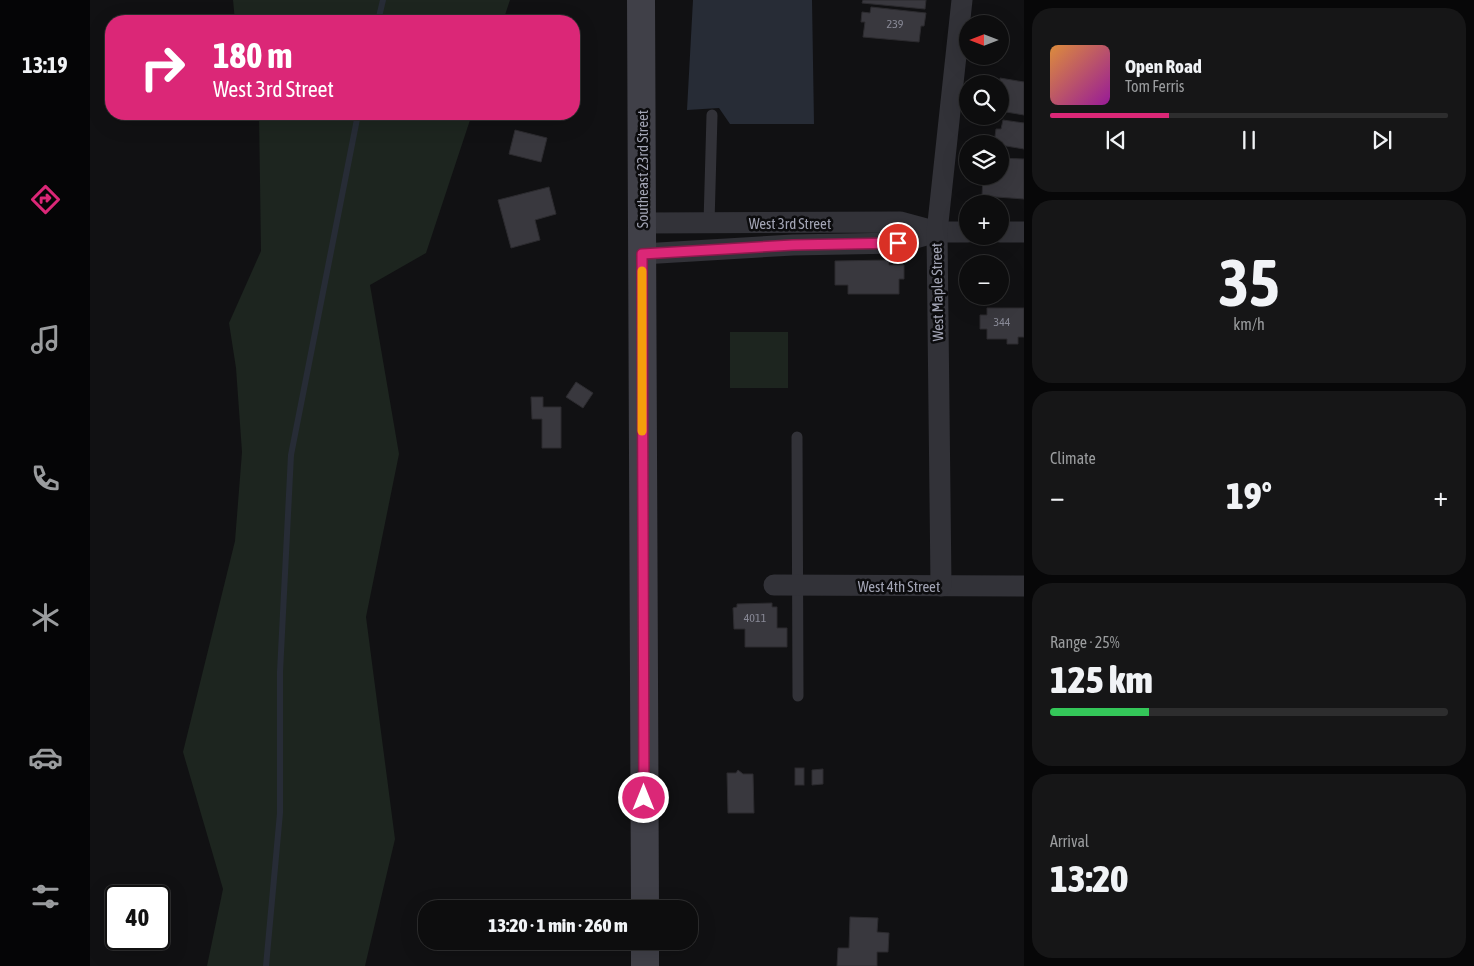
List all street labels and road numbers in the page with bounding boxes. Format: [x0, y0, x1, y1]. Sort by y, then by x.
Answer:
street label: Southeast 23rd Street [634, 110, 651, 228]
street label: West 3rd Street [749, 215, 831, 232]
street label: West Maple Street [928, 243, 946, 341]
street label: West 4th Street [858, 578, 940, 595]

